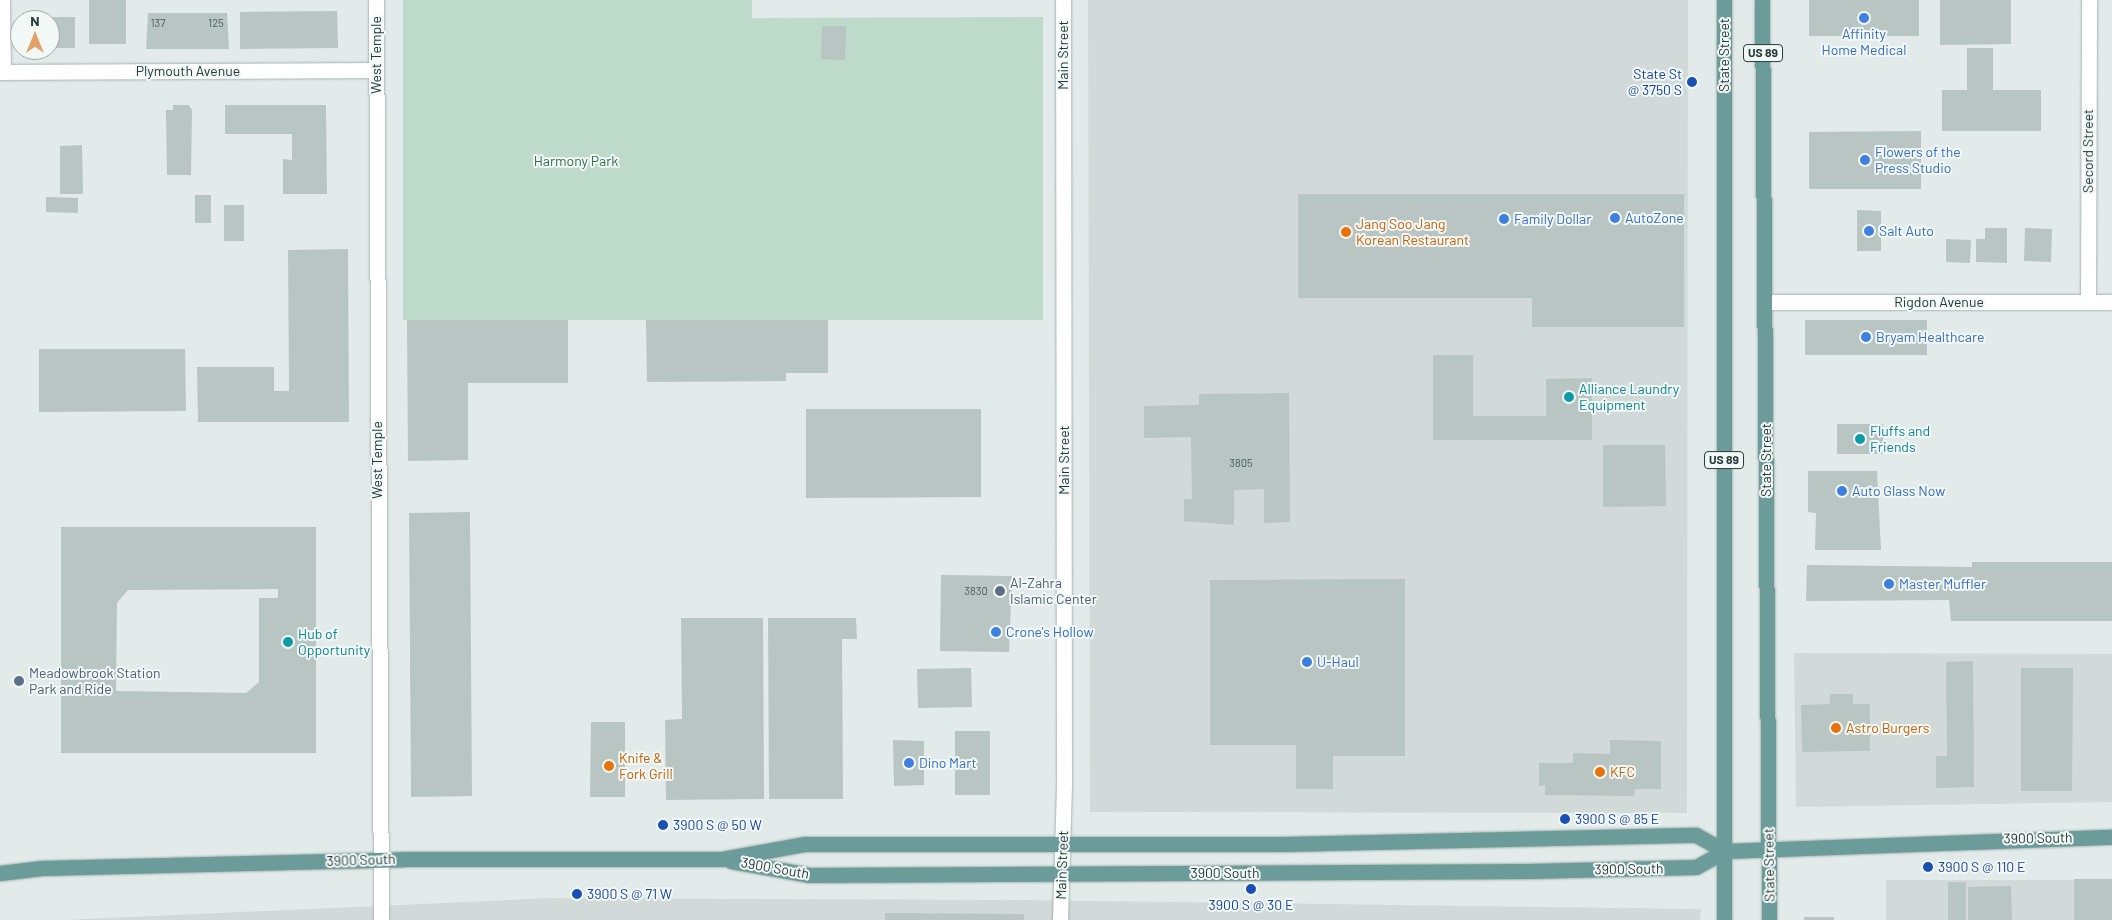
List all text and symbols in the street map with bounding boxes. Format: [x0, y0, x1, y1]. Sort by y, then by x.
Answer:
north arrow [10, 10, 60, 60]
text: N [30, 12, 40, 29]
marker: Affinity Home Medical [1858, 12, 1870, 24]
house number: 137 [151, 16, 165, 30]
house number: 125 [208, 16, 224, 30]
street label: West Temple [368, 16, 384, 94]
street label: State Street [1716, 18, 1732, 92]
street label: Main Street [1055, 20, 1071, 90]
place label: Affinity Home Medical [1822, 26, 1906, 58]
road number: US 89 [1743, 44, 1783, 62]
street label: Plymouth Avenue [136, 63, 240, 79]
place label: State St @ 3750 S [1628, 66, 1682, 98]
marker: State St @ 3750 S [1686, 76, 1698, 88]
street label: Secord Street [2080, 109, 2096, 193]
place label: Flowers of the Press Studio [1875, 144, 1961, 176]
park label: Harmony Park [534, 153, 618, 169]
marker: Flowers of the Press Studio [1859, 154, 1871, 166]
place label: AutoZone [1625, 210, 1684, 226]
place label: Family Dollar [1514, 211, 1591, 227]
marker: AutoZone [1609, 212, 1621, 224]
marker: Family Dollar [1498, 213, 1510, 225]
place label: Jang Soo Jang Korean Restaurant [1356, 216, 1469, 248]
place label: Salt Auto [1879, 223, 1934, 239]
marker: Salt Auto [1863, 225, 1875, 237]
marker: Jang Soo Jang Korean Restaurant [1340, 226, 1352, 238]
street label: Rigdon Avenue [1894, 294, 1984, 310]
place label: Bryam Healthcare [1876, 329, 1984, 345]
marker: Bryam Healthcare [1860, 331, 1872, 343]
place label: Alliance Laundry Equipment [1579, 381, 1679, 414]
marker: Alliance Laundry Equipment [1563, 391, 1575, 403]
street label: West Temple [369, 421, 385, 499]
street label: State Street [1758, 423, 1774, 497]
place label: Fluffs and Friends [1870, 423, 1930, 456]
street label: Main Street [1056, 425, 1072, 495]
marker: Fluffs and Friends [1854, 433, 1866, 445]
road number: US 89 [1704, 450, 1744, 470]
house number: 3805 [1229, 456, 1253, 470]
place label: Auto Glass Now [1852, 483, 1945, 499]
marker: Auto Glass Now [1836, 485, 1848, 497]
place label: Al-Zahra Islamic Center [1010, 575, 1097, 608]
place label: Master Muffler [1899, 576, 1986, 592]
marker: Master Muffler [1883, 578, 1895, 590]
house number: 3830 [964, 584, 988, 598]
marker: Al-Zahra Islamic Center [994, 585, 1006, 597]
place label: Crone's Hollow [1006, 624, 1093, 640]
place label: Hub of Opportunity [298, 626, 370, 658]
marker: Crone's Hollow [990, 626, 1002, 638]
marker: Hub of Opportunity [282, 636, 294, 648]
place label: U-Haul [1317, 654, 1359, 670]
marker: U-Haul [1301, 656, 1313, 668]
place label: Meadowbrook Station Park and Ride [29, 665, 161, 698]
marker: Meadowbrook Station Park and Ride [13, 675, 25, 687]
place label: Astro Burgers [1846, 720, 1930, 736]
marker: Astro Burgers [1830, 722, 1842, 734]
place label: Knife & Fork Grill [619, 750, 673, 782]
place label: Dino Mart [919, 755, 977, 771]
marker: Dino Mart [903, 757, 915, 769]
marker: Knife & Fork Grill [603, 760, 615, 772]
place label: KFC [1610, 764, 1635, 780]
marker: KFC [1594, 766, 1606, 778]
place label: 3900 S @ 85 E [1575, 811, 1659, 827]
marker: 3900 S @ 85 E [1559, 813, 1571, 825]
place label: 3900 S @ 50 W [673, 817, 762, 833]
marker: 3900 S @ 50 W [657, 819, 669, 831]
street label: State Street [1760, 828, 1778, 902]
street label: 3900 South [2003, 829, 2073, 847]
street label: Main Street [1052, 830, 1072, 900]
street label: 3900 South [326, 850, 396, 870]
street label: 3900 South [740, 854, 810, 882]
place label: 3900 S @ 110 E [1938, 859, 2025, 875]
street label: 3900 South [1594, 860, 1664, 878]
marker: 3900 S @ 110 E [1922, 861, 1934, 873]
street label: 3900 South [1190, 865, 1260, 881]
marker: 3900 S @ 30 E [1245, 883, 1257, 895]
place label: 3900 S @ 71 W [587, 886, 672, 902]
marker: 3900 S @ 71 W [571, 888, 583, 900]
place label: 3900 S @ 30 E [1209, 897, 1293, 913]

